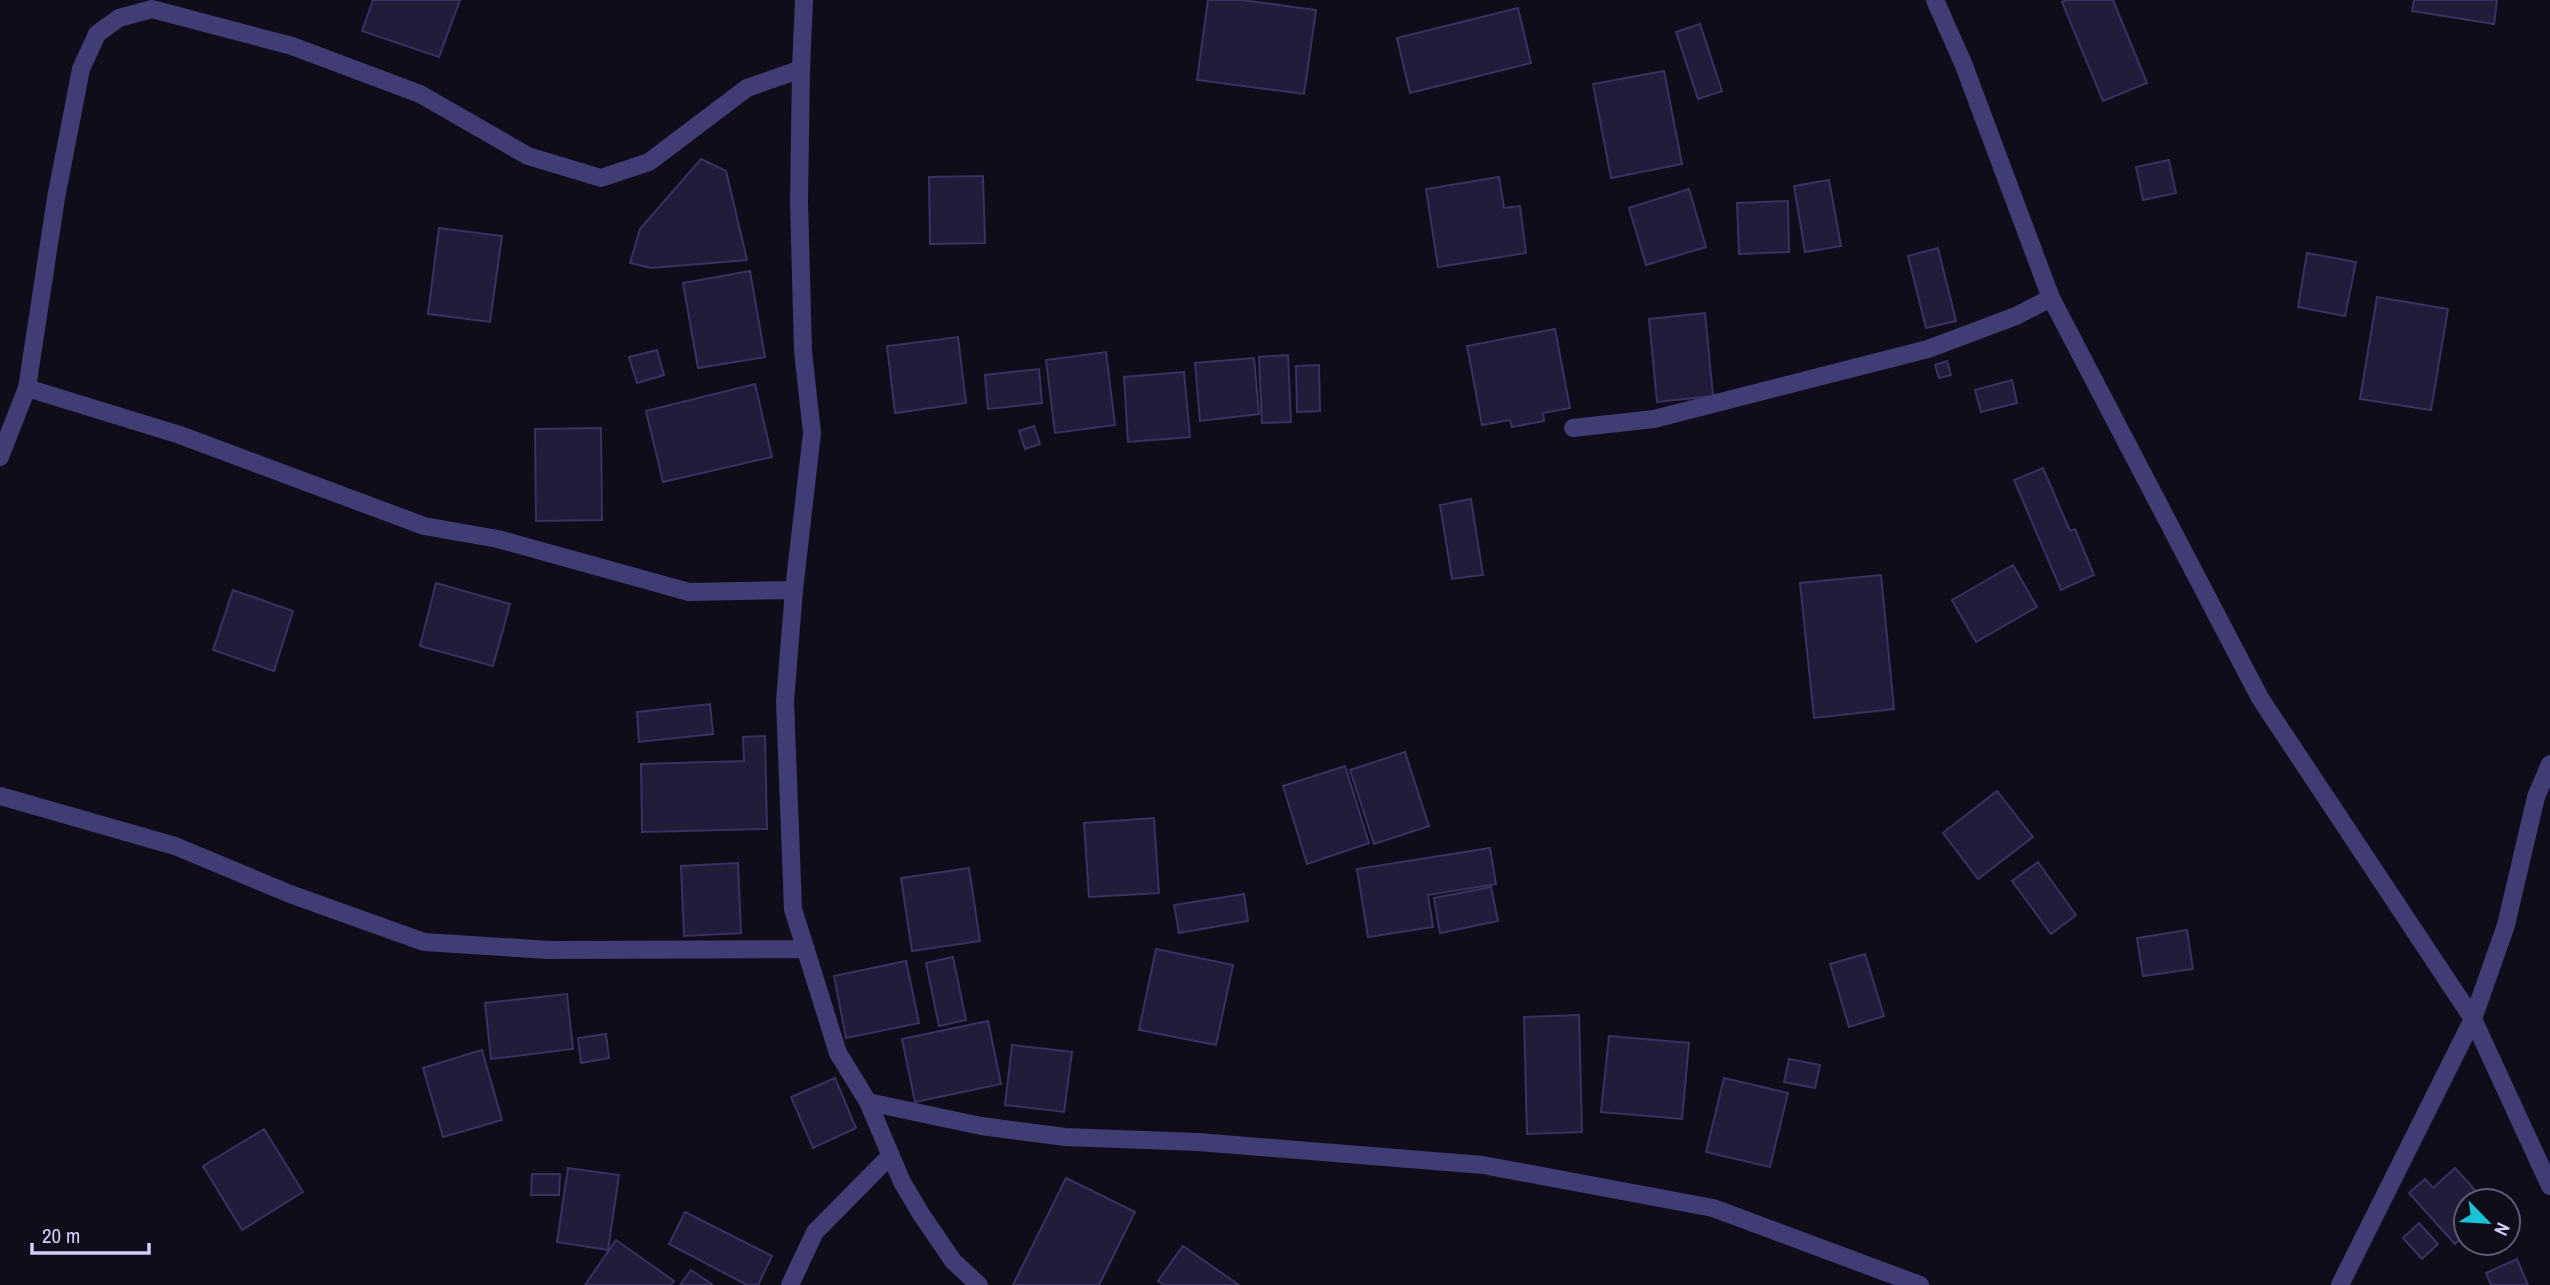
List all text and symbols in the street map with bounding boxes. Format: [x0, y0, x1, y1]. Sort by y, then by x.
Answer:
north arrow [2452, 1187, 2522, 1257]
scale bar [32, 1212, 149, 1256]
text: N [2488, 1219, 2517, 1240]
text: 20 m [42, 1221, 80, 1250]

